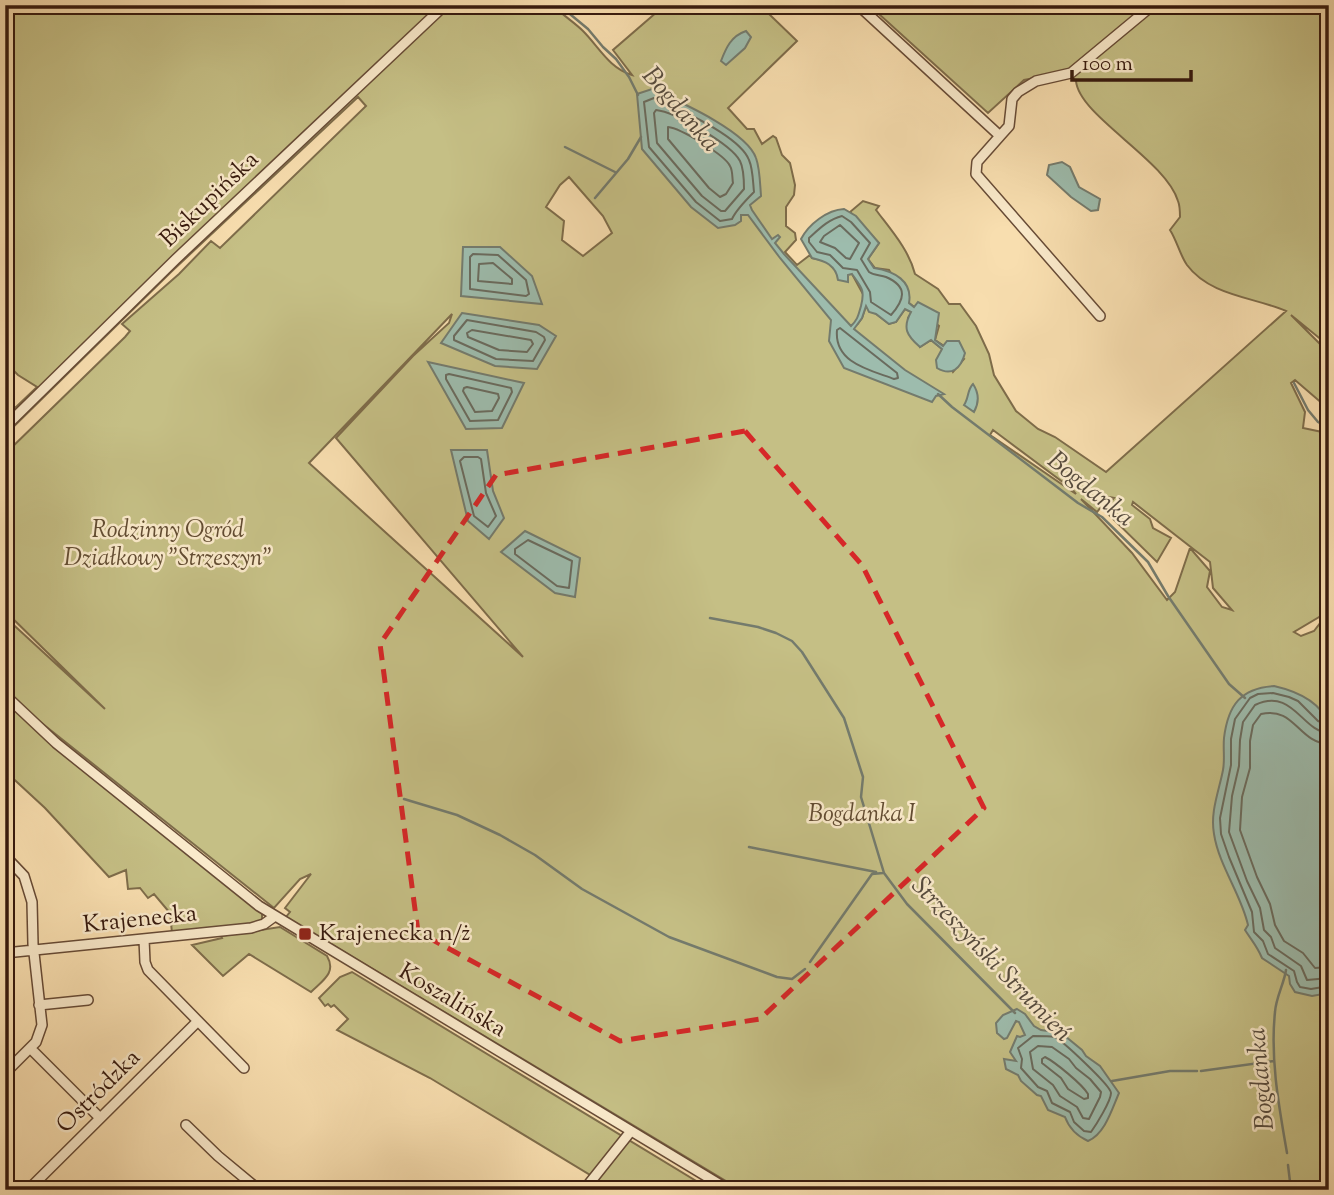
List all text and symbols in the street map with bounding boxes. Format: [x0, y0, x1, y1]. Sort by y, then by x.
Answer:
scale bar [1072, 38, 1190, 82]
text: 100 m [1082, 50, 1133, 80]
water label: Bogdanka [632, 59, 728, 161]
street label: Biskupińska [153, 144, 267, 256]
water label: Bogdanka [1039, 443, 1141, 537]
park label: Rodzinny Ogród Działkowy "Strzeszyn" [64, 514, 272, 576]
park label: Bogdanka I [808, 798, 916, 832]
water label: Strzeszyński Strumień [902, 869, 1080, 1051]
street label: Krajenecka [81, 897, 199, 943]
place label: Krajenecka n/ż [319, 917, 470, 951]
marker: Krajenecka n/ż [297, 926, 313, 942]
street label: Koszalińska [392, 955, 512, 1047]
water label: Bogdanka [1239, 1026, 1285, 1132]
street label: Ostródzka [49, 1042, 149, 1142]

